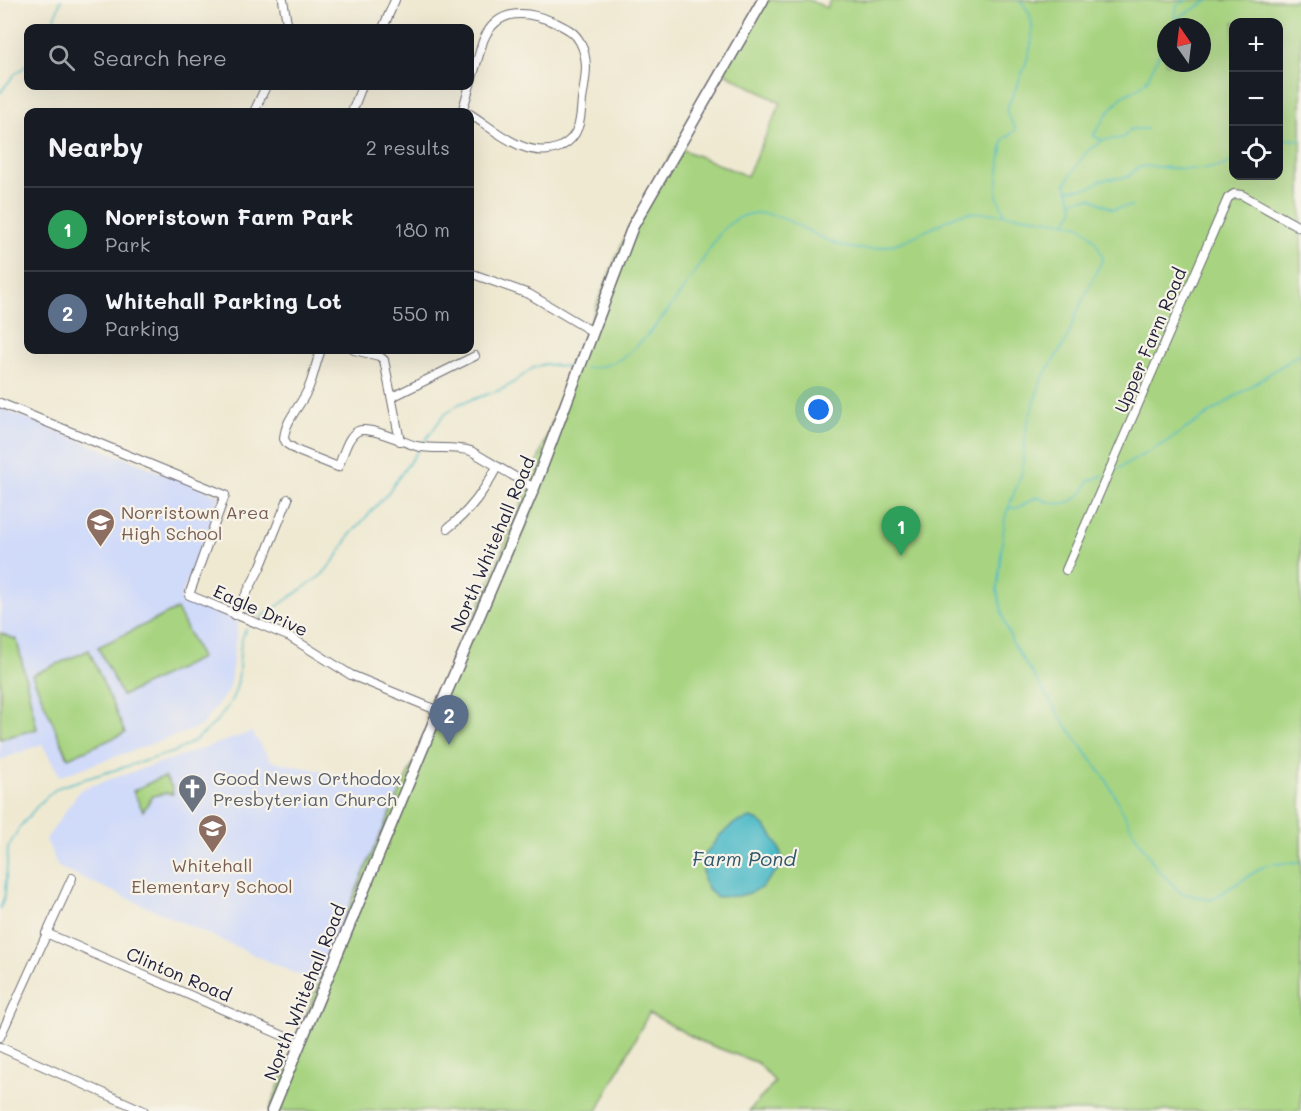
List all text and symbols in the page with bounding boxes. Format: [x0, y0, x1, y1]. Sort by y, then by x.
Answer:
north arrow [1157, 18, 1211, 72]
map controls [1229, 18, 1283, 180]
button: + [1229, 18, 1283, 72]
search box [24, 24, 474, 90]
icon: search [45, 41, 78, 74]
text: Search here [93, 43, 227, 72]
button: − [1229, 72, 1283, 126]
button: locate [1229, 126, 1283, 180]
text: Nearby [48, 130, 143, 164]
text: 2 results [366, 134, 450, 160]
text: Norristown Farm Park [105, 202, 353, 231]
text: 1 [63, 216, 72, 242]
text: 180 m [394, 216, 450, 242]
text: Park [105, 231, 150, 257]
street label: Upper Farm Road [1109, 264, 1191, 416]
text: Whitehall Parking Lot [105, 286, 342, 315]
text: 2 [62, 300, 73, 326]
text: 550 m [392, 300, 450, 326]
text: Parking [105, 315, 179, 341]
your location [804, 395, 833, 424]
street label: North Whitehall Road [444, 453, 540, 635]
place label: Norristown Area High School [121, 500, 269, 545]
school or university icon: Norristown Area High School [84, 506, 116, 548]
pin: 1 [882, 506, 920, 556]
street label: Eagle Drive [210, 579, 312, 641]
pin: 2 [430, 696, 468, 745]
place label: Good News Orthodox Presbyterian Church [213, 766, 401, 811]
church icon: Good News Orthodox Presbyterian Church [176, 772, 208, 814]
school or university icon: Whitehall Elementary School [196, 812, 228, 854]
water label: Farm Pond [692, 845, 797, 871]
place label: Whitehall Elementary School [131, 853, 293, 898]
street label: North Whitehall Road [258, 900, 350, 1084]
street label: Clinton Road [123, 941, 235, 1007]

